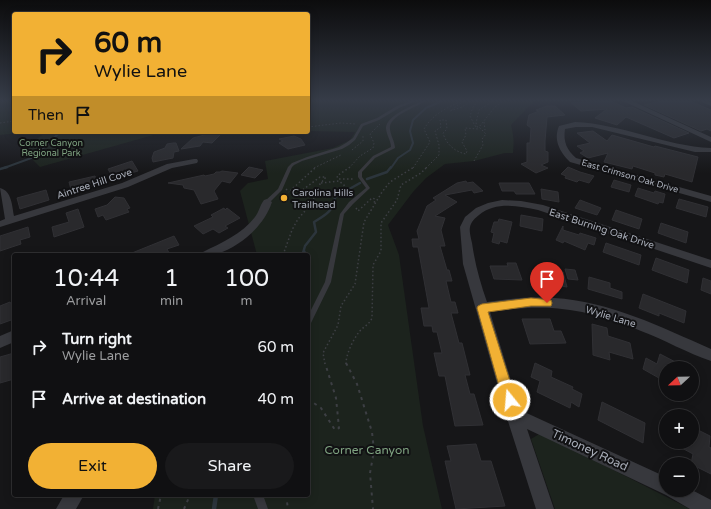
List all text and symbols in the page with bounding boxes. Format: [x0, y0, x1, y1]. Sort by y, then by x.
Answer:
text: 60 m [94, 26, 162, 60]
icon: right [28, 28, 80, 80]
text: Wylie Lane [94, 60, 187, 82]
icon: arrive [72, 104, 94, 126]
text: Then [28, 106, 64, 124]
park label: Corner Canyon Regional Park [19, 138, 83, 159]
street label: East Crimson Oak Drive [580, 157, 680, 196]
street label: Aintree Hill Cove [55, 166, 134, 202]
place label: Carolina Hills Trailhead [292, 187, 354, 211]
marker: Carolina Hills Trailhead [279, 193, 289, 203]
street label: East Burning Oak Drive [548, 206, 656, 252]
pin [530, 262, 564, 303]
text: 10:44 [53, 264, 119, 293]
text: 1 [164, 264, 179, 293]
text: 100 [224, 264, 269, 293]
icon: arrive [536, 268, 558, 290]
text: Arrival [66, 293, 106, 309]
text: min [160, 293, 183, 309]
text: m [241, 293, 253, 309]
street label: Wylie Lane [584, 304, 638, 330]
text: Turn right [62, 330, 132, 348]
icon: right [28, 336, 50, 358]
text: 60 m [257, 338, 294, 356]
text: Wylie Lane [62, 348, 129, 364]
north arrow [659, 361, 699, 401]
map controls [659, 361, 699, 497]
position arrow [489, 379, 531, 421]
icon: arrive [28, 388, 50, 410]
text: Arrive at destination [62, 390, 206, 408]
text: 40 m [257, 390, 294, 408]
button: + [659, 409, 699, 449]
street label: Timoney Road [550, 426, 630, 474]
button: Exit [28, 443, 157, 489]
button: Share [165, 443, 294, 489]
park label: Corner Canyon [324, 443, 410, 457]
button: − [659, 457, 699, 497]

